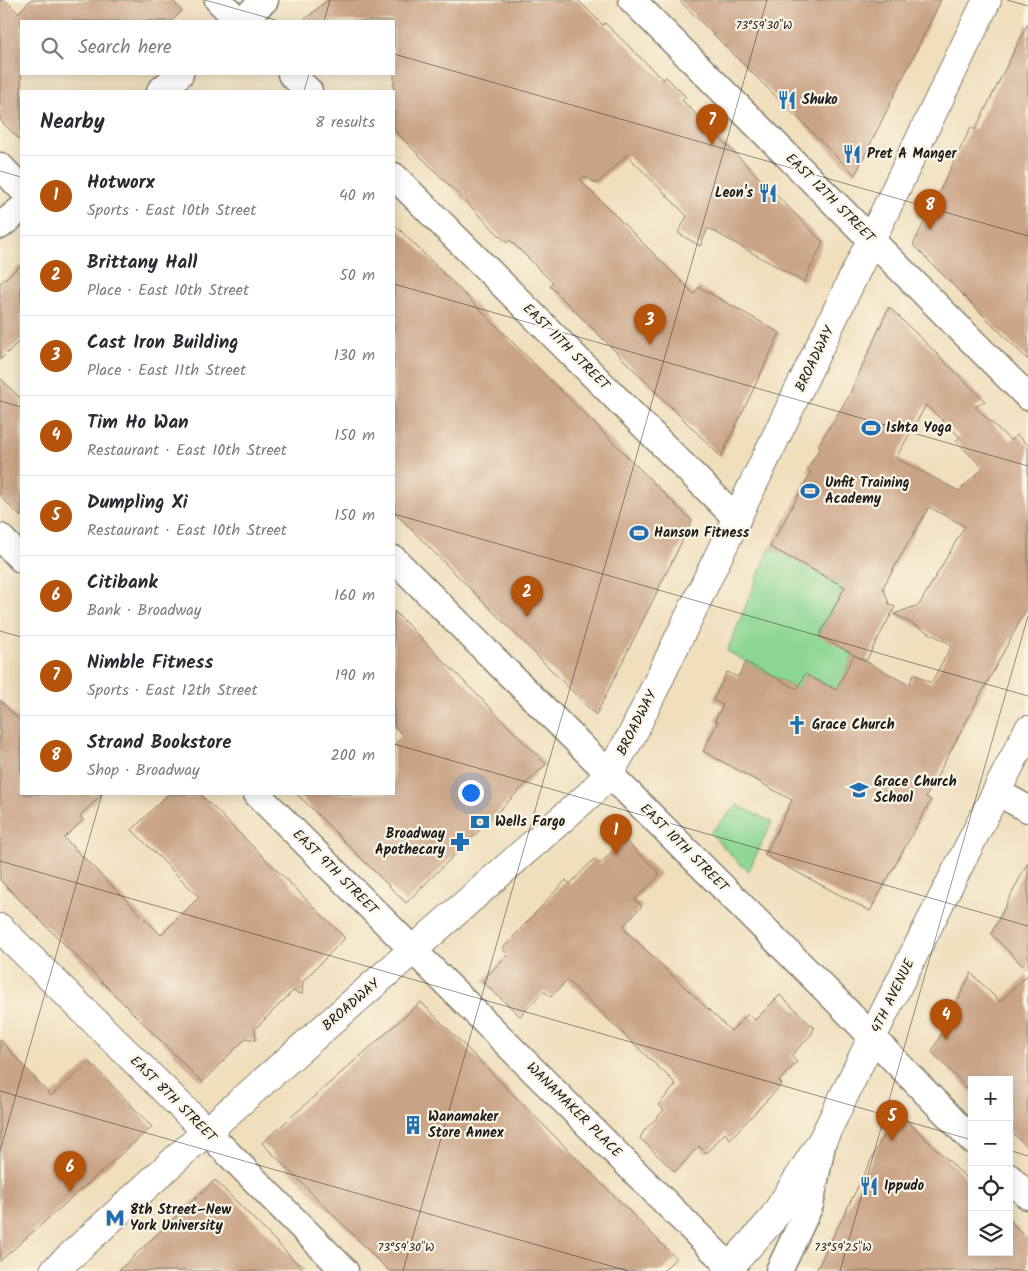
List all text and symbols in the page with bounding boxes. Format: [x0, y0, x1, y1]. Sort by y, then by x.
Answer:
text: 73°59'30"W [736, 16, 792, 35]
search box [20, 20, 395, 75]
text: Search here [78, 33, 172, 63]
icon: search [38, 34, 66, 62]
restaurant icon: Shuko [776, 89, 798, 111]
place label: Shuko [802, 89, 838, 111]
pin: 7 [696, 104, 728, 145]
text: Nearby [40, 106, 105, 139]
text: 8 results [315, 110, 375, 135]
restaurant icon: Pret A Manger [841, 143, 863, 165]
place label: Pret A Manger [867, 143, 958, 165]
street label: EAST 12TH STREET [780, 148, 881, 249]
text: Hotworx [87, 168, 155, 198]
place label: Leon's [715, 182, 753, 204]
restaurant icon: Leon's [757, 182, 779, 204]
text: 1 [54, 183, 58, 208]
text: 40 m [339, 183, 375, 208]
pin: 8 [914, 189, 946, 230]
text: Sports · East 10th Street [87, 198, 256, 223]
text: Brittany Hall [87, 248, 197, 278]
text: 2 [51, 263, 61, 288]
text: 50 m [339, 263, 375, 288]
text: Place · East 10th Street [87, 278, 249, 303]
street label: EAST 11TH STREET [517, 298, 616, 397]
pin: 3 [634, 304, 666, 345]
street label: BROADWAY [790, 322, 841, 396]
text: Cast Iron Building [87, 328, 238, 358]
text: 3 [52, 343, 60, 368]
text: 130 m [334, 343, 375, 368]
text: Place · East 11th Street [87, 358, 246, 383]
text: Tim Ho Wan [87, 408, 189, 438]
sports icon: Ishta Yoga [860, 417, 882, 439]
place label: Ishta Yoga [886, 417, 952, 439]
text: 4 [52, 423, 60, 448]
text: 150 m [334, 423, 375, 448]
text: Restaurant · East 10th Street [87, 438, 287, 463]
place label: Unfit Training Academy [825, 472, 910, 510]
sports icon: Unfit Training Academy [799, 480, 821, 502]
text: Dumpling Xi [87, 488, 188, 518]
text: 5 [52, 503, 60, 528]
text: 150 m [334, 503, 375, 528]
text: Restaurant · East 10th Street [87, 518, 287, 543]
sports icon: Hanson Fitness [628, 522, 650, 544]
place label: Hanson Fitness [654, 522, 750, 544]
text: Citibank [87, 568, 158, 598]
pin: 2 [511, 576, 543, 617]
text: 6 [52, 583, 60, 608]
text: 160 m [334, 583, 375, 608]
text: Bank · Broadway [87, 598, 201, 623]
text: Nimble Fitness [87, 648, 213, 678]
text: 7 [52, 663, 60, 688]
text: 190 m [335, 663, 375, 688]
text: Sports · East 12th Street [87, 678, 258, 703]
street label: BROADWAY [611, 686, 663, 760]
church icon: Grace Church [786, 714, 808, 736]
place label: Grace Church [812, 714, 895, 736]
text: Strand Bookstore [87, 728, 232, 758]
text: 8 [51, 743, 61, 768]
text: 200 m [331, 743, 375, 768]
text: Shop · Broadway [87, 758, 200, 783]
place label: Grace Church School [874, 771, 957, 809]
school or university icon: Grace Church School [848, 779, 870, 801]
your location [458, 780, 484, 806]
street label: EAST 10TH STREET [634, 798, 735, 899]
bank icon: Wells Fargo [469, 811, 491, 833]
place label: Wells Fargo [495, 811, 566, 833]
pin: 1 [600, 814, 632, 855]
place label: Broadway Apothecary [375, 823, 446, 861]
street label: EAST 9TH STREET [287, 824, 384, 921]
pharmacy icon: Broadway Apothecary [449, 831, 471, 853]
street label: 4TH AVENUE [865, 954, 921, 1037]
street label: BROADWAY [317, 973, 386, 1037]
pin: 4 [930, 999, 962, 1040]
street label: EAST 8TH STREET [125, 1051, 223, 1149]
street label: WANAMAKER PLACE [521, 1057, 627, 1163]
map controls [968, 1076, 1013, 1256]
button: + [968, 1076, 1013, 1121]
pin: 5 [876, 1100, 908, 1141]
place label: Wanamaker Store Annex [428, 1106, 504, 1144]
building icon: Wanamaker Store Annex [402, 1114, 424, 1136]
button: − [968, 1121, 1013, 1166]
pin: 6 [54, 1151, 86, 1192]
button: locate [968, 1166, 1013, 1211]
restaurant icon: Ippudo [858, 1175, 880, 1197]
place label: Ippudo [884, 1175, 925, 1197]
place label: 8th Street–New York University [130, 1199, 232, 1237]
metro station icon: 8th Street–New York University [104, 1207, 126, 1229]
button: layers [968, 1211, 1013, 1256]
text: 73°59'30"W [378, 1238, 434, 1257]
text: 73°59'25"W [814, 1238, 872, 1257]

